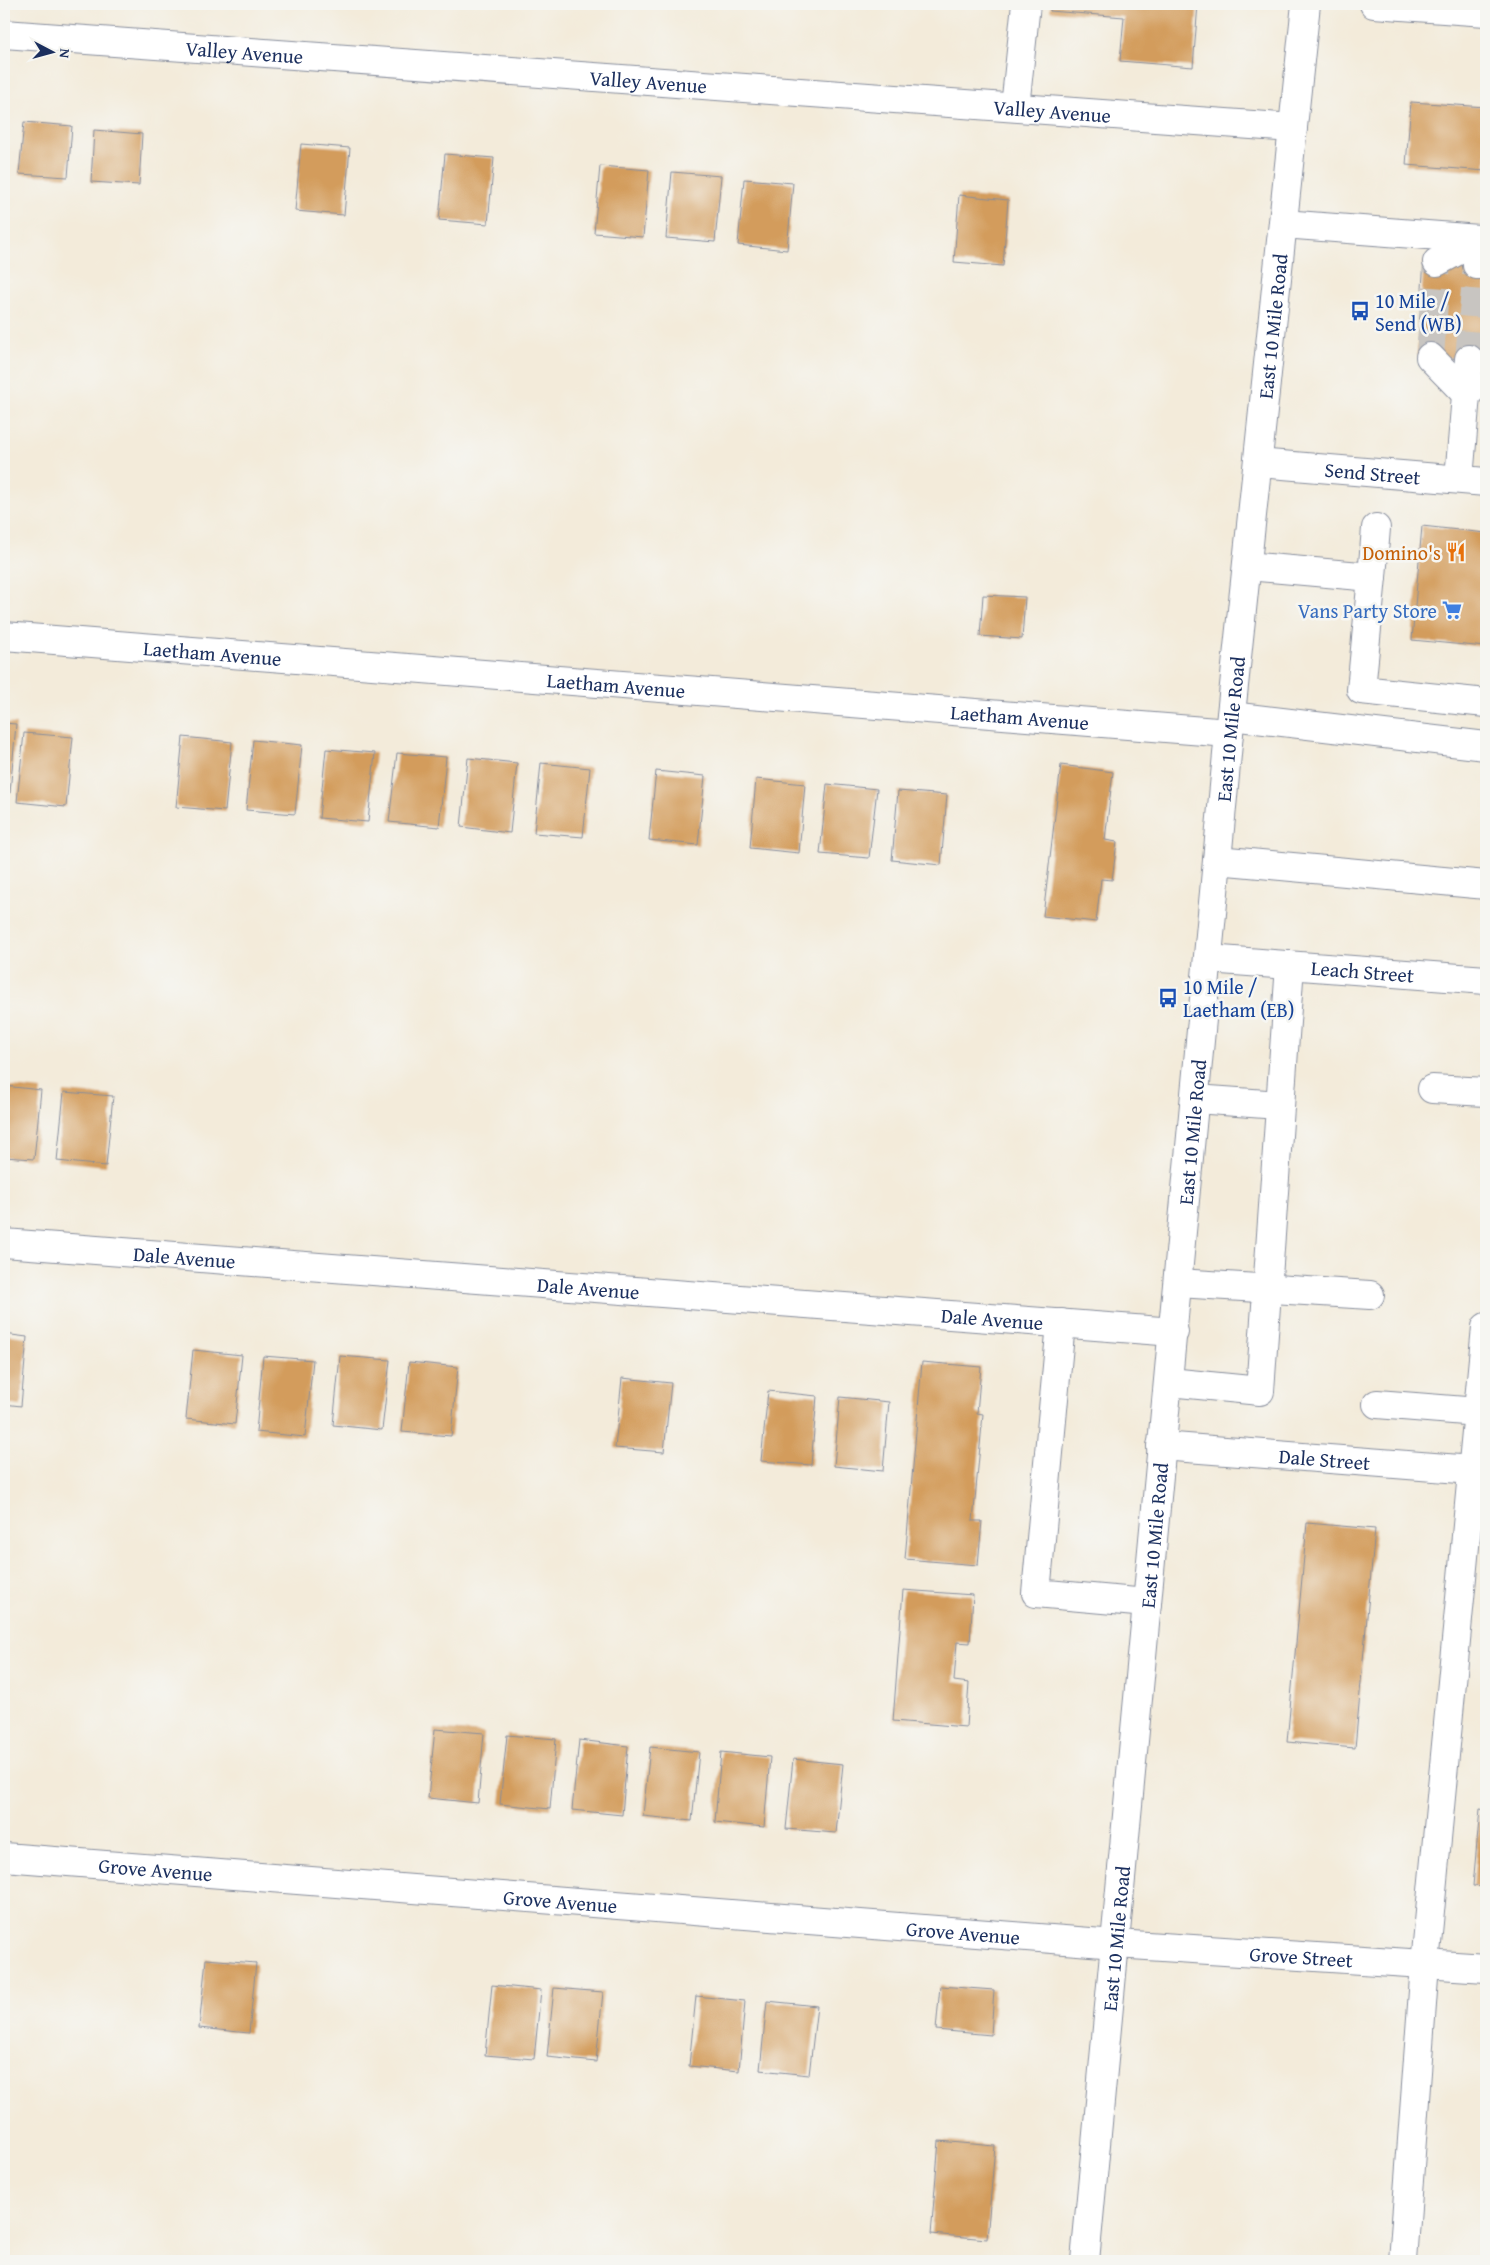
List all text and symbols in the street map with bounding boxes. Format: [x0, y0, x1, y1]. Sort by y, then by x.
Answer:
north arrow [28, 28, 78, 78]
street label: Valley Avenue [185, 33, 304, 70]
text: N [54, 48, 75, 60]
street label: Valley Avenue [588, 62, 708, 100]
street label: Valley Avenue [992, 92, 1112, 129]
street label: East 10 Mile Road [1250, 252, 1294, 400]
place label: 10 Mile / Send (WB) [1375, 286, 1462, 338]
bus stop icon: 10 Mile / Send (WB) [1349, 300, 1371, 322]
street label: Send Street [1324, 454, 1422, 491]
place label: Domino's [1362, 538, 1441, 567]
restaurant icon: Domino's [1445, 541, 1467, 563]
place label: Vans Party Store [1298, 596, 1437, 625]
supermarket icon: Vans Party Store [1441, 599, 1463, 621]
street label: Laetham Avenue [142, 633, 283, 672]
street label: East 10 Mile Road [1208, 654, 1252, 803]
street label: Laetham Avenue [546, 665, 686, 704]
street label: Laetham Avenue [950, 697, 1090, 736]
street label: Leach Street [1310, 952, 1415, 989]
place label: 10 Mile / Laetham (EB) [1183, 972, 1294, 1024]
bus stop icon: 10 Mile / Laetham (EB) [1157, 987, 1179, 1009]
street label: East 10 Mile Road [1170, 1058, 1213, 1206]
street label: Dale Avenue [132, 1238, 237, 1275]
street label: Dale Avenue [536, 1269, 641, 1306]
street label: Dale Avenue [940, 1300, 1044, 1337]
street label: Dale Street [1278, 1441, 1371, 1477]
street label: East 10 Mile Road [1132, 1461, 1175, 1609]
street label: Grove Avenue [97, 1850, 214, 1888]
street label: East 10 Mile Road [1094, 1864, 1137, 2012]
street label: Grove Avenue [502, 1882, 618, 1919]
street label: Grove Avenue [905, 1913, 1021, 1951]
street label: Grove Street [1249, 1938, 1354, 1974]

